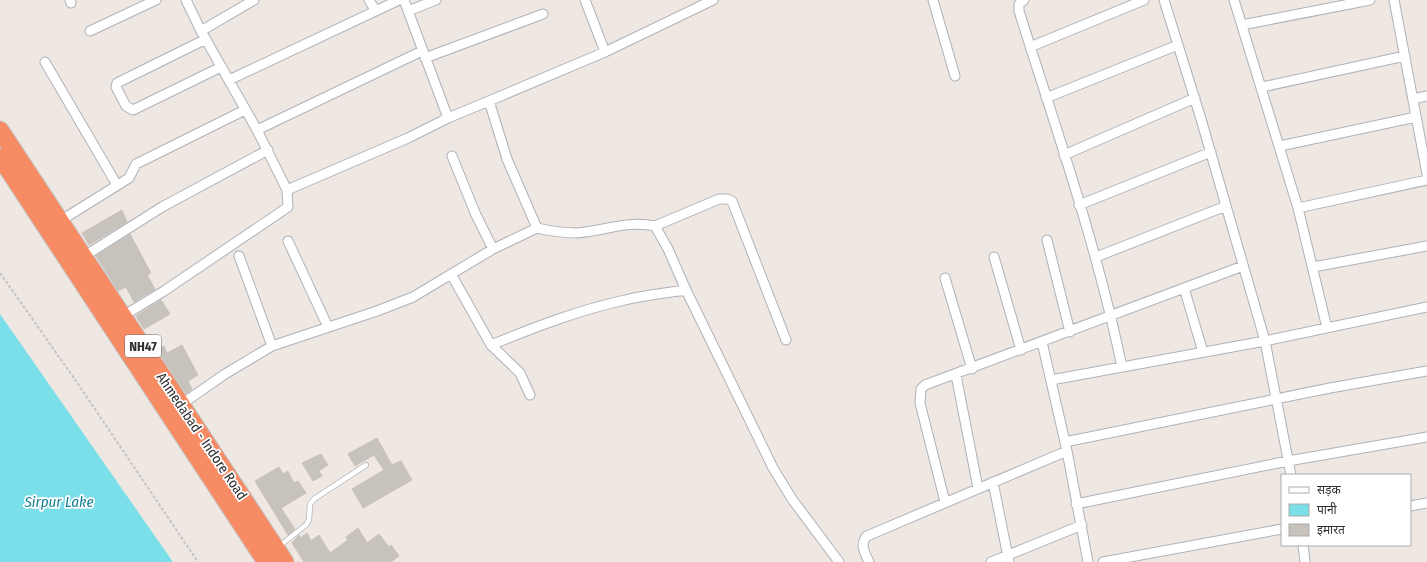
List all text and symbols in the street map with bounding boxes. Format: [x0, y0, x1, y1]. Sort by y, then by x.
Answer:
road number: NH47 [125, 335, 161, 357]
street label: Ahmedabad - Indore Road [153, 369, 251, 503]
legend [1281, 474, 1411, 546]
text: सड़क [1317, 483, 1342, 497]
water label: Sirpur Lake [23, 493, 94, 511]
text: पानी [1317, 502, 1338, 517]
text: इमारत [1317, 523, 1346, 537]

